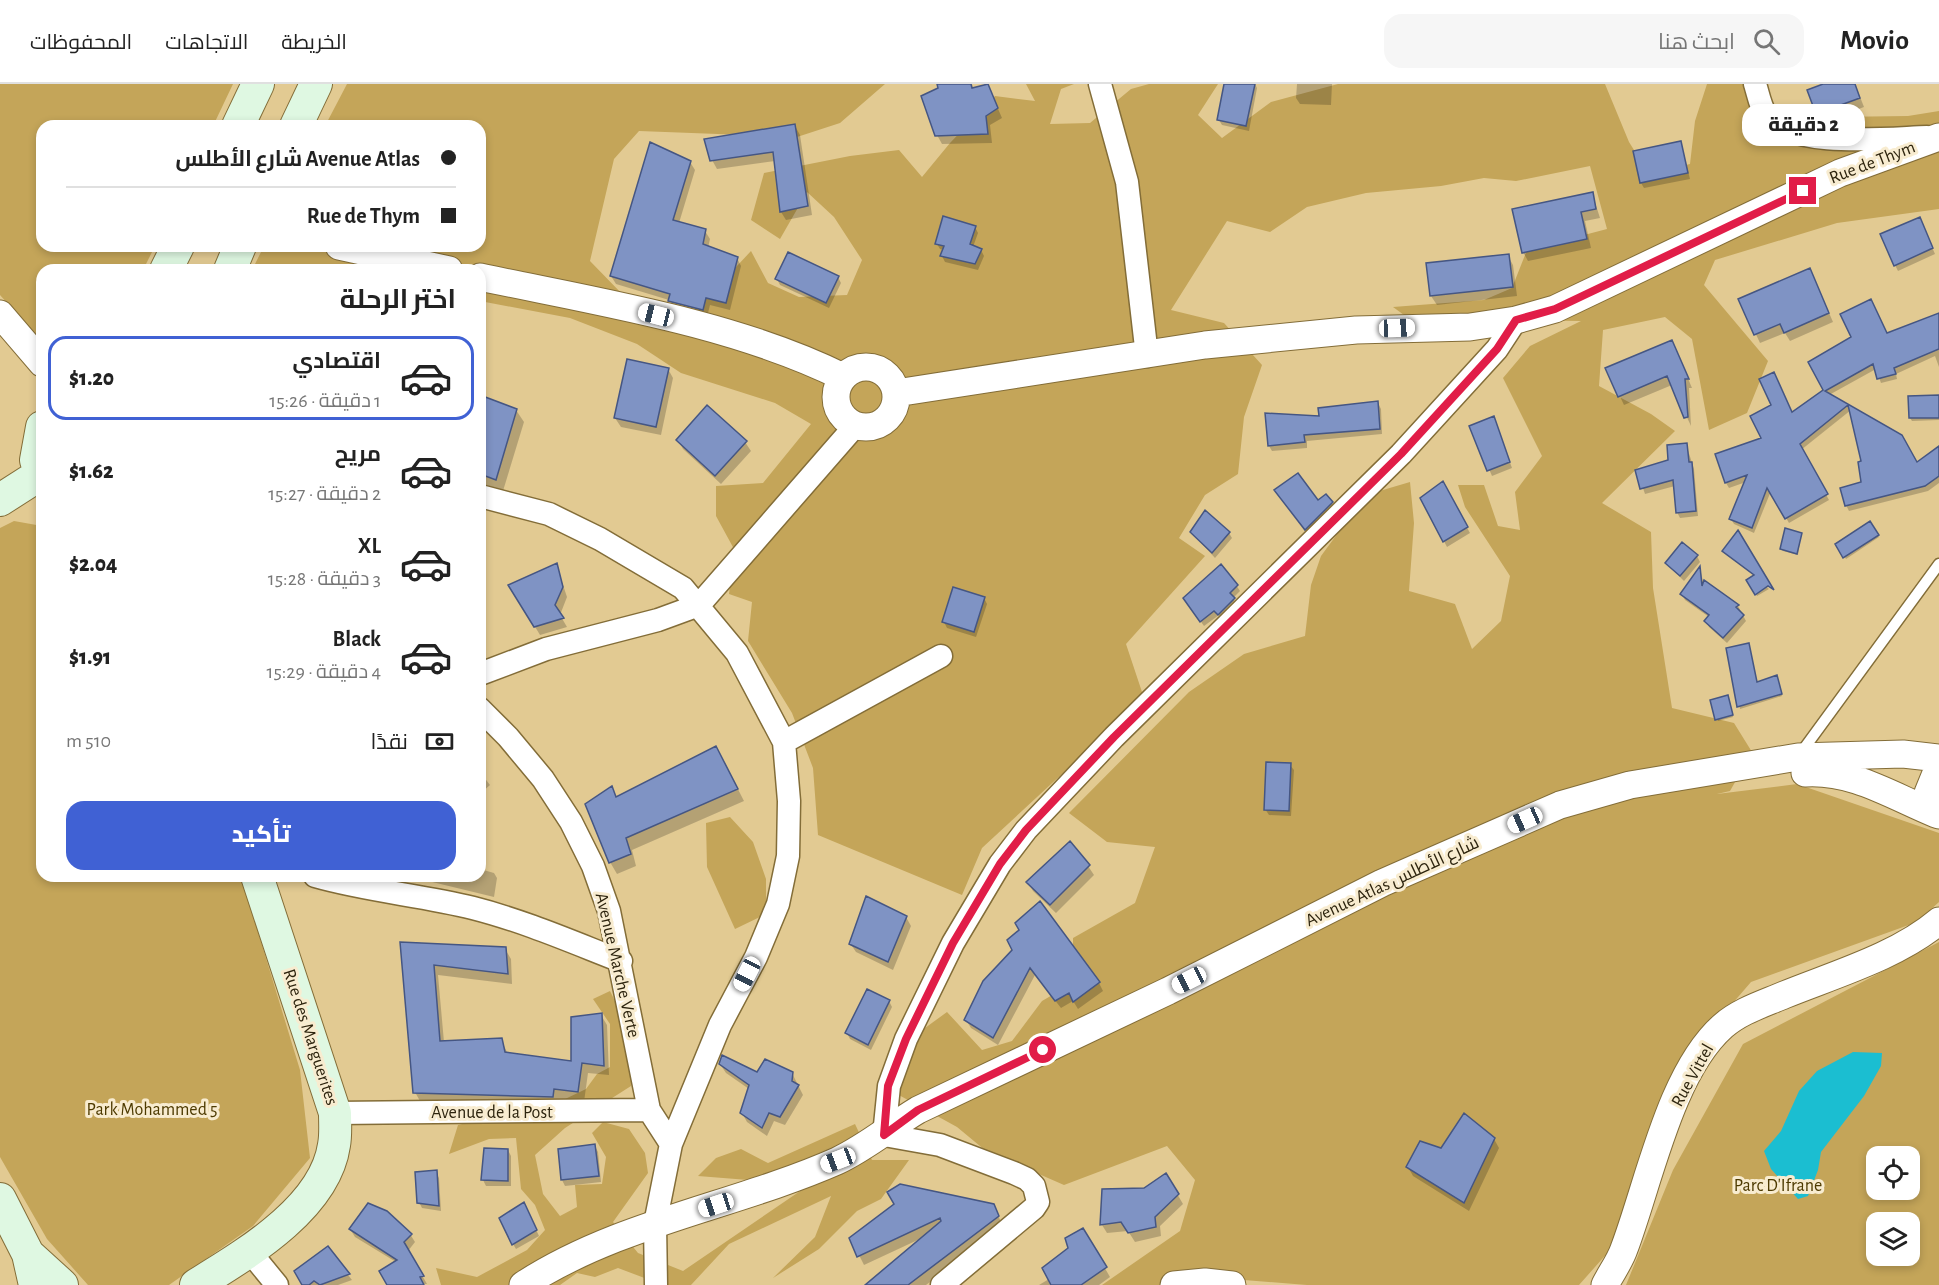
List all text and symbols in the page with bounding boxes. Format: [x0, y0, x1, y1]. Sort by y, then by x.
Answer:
search box [1384, 14, 1804, 68]
icon: search [1750, 25, 1783, 58]
text: Movio [1840, 27, 1909, 55]
text: ابحث هنا [1658, 31, 1735, 53]
text: المحفوظات [30, 32, 132, 53]
text: الاتجاهات [165, 32, 248, 53]
text: الخريطة [281, 32, 347, 53]
callout: 2 دقيقة [1742, 104, 1864, 146]
text: 2 دقيقة [1768, 115, 1839, 135]
street label: Rue de Thym [1827, 138, 1918, 188]
text: Avenue Atlas شارع الأطلس [176, 148, 420, 170]
route end [1789, 177, 1816, 204]
text: Rue de Thym [307, 205, 420, 227]
text: اختر الرحلة [340, 286, 456, 313]
car [636, 302, 676, 328]
car [1379, 318, 1415, 338]
text: اقتصادي [292, 350, 381, 372]
icon: car [399, 351, 453, 405]
text: $1.20 [69, 367, 114, 389]
text: 1 دقيقة · 15:26 [269, 391, 381, 411]
text: مريح [335, 443, 381, 465]
icon: car [399, 444, 453, 498]
text: $1.62 [69, 460, 113, 482]
text: 2 دقيقة · 15:27 [268, 484, 381, 504]
text: XL [358, 535, 381, 557]
icon: car [399, 537, 453, 591]
text: $2.04 [69, 553, 117, 575]
text: 3 دقيقة · 15:28 [268, 569, 381, 589]
text: Black [333, 628, 381, 650]
icon: car [399, 630, 453, 684]
text: $1.91 [69, 646, 111, 668]
text: 4 دقيقة · 15:29 [267, 662, 381, 682]
icon: cash [423, 725, 456, 758]
text: 510 m [66, 731, 111, 751]
text: نقدًا [370, 731, 408, 753]
button: تأكيد [66, 801, 456, 870]
car [1505, 804, 1545, 836]
street label: Avenue Atlas شارع الأطلس [1302, 833, 1483, 932]
street label: Avenue Marche Verte [592, 891, 642, 1039]
car [731, 954, 763, 994]
car [1169, 964, 1209, 996]
street label: Rue des Marguerites [280, 967, 341, 1108]
route start [1029, 1036, 1056, 1063]
street label: Rue Vittel [1668, 1041, 1717, 1110]
park label: Park Mohammed 5 [87, 1101, 217, 1119]
street label: Avenue de la Post [431, 1104, 553, 1122]
car [818, 1145, 858, 1175]
map controls [1866, 1146, 1920, 1266]
button: locate [1866, 1146, 1920, 1200]
park label: Parc D'Ifrane [1734, 1177, 1822, 1195]
car [696, 1191, 736, 1219]
button: layers [1866, 1212, 1920, 1266]

